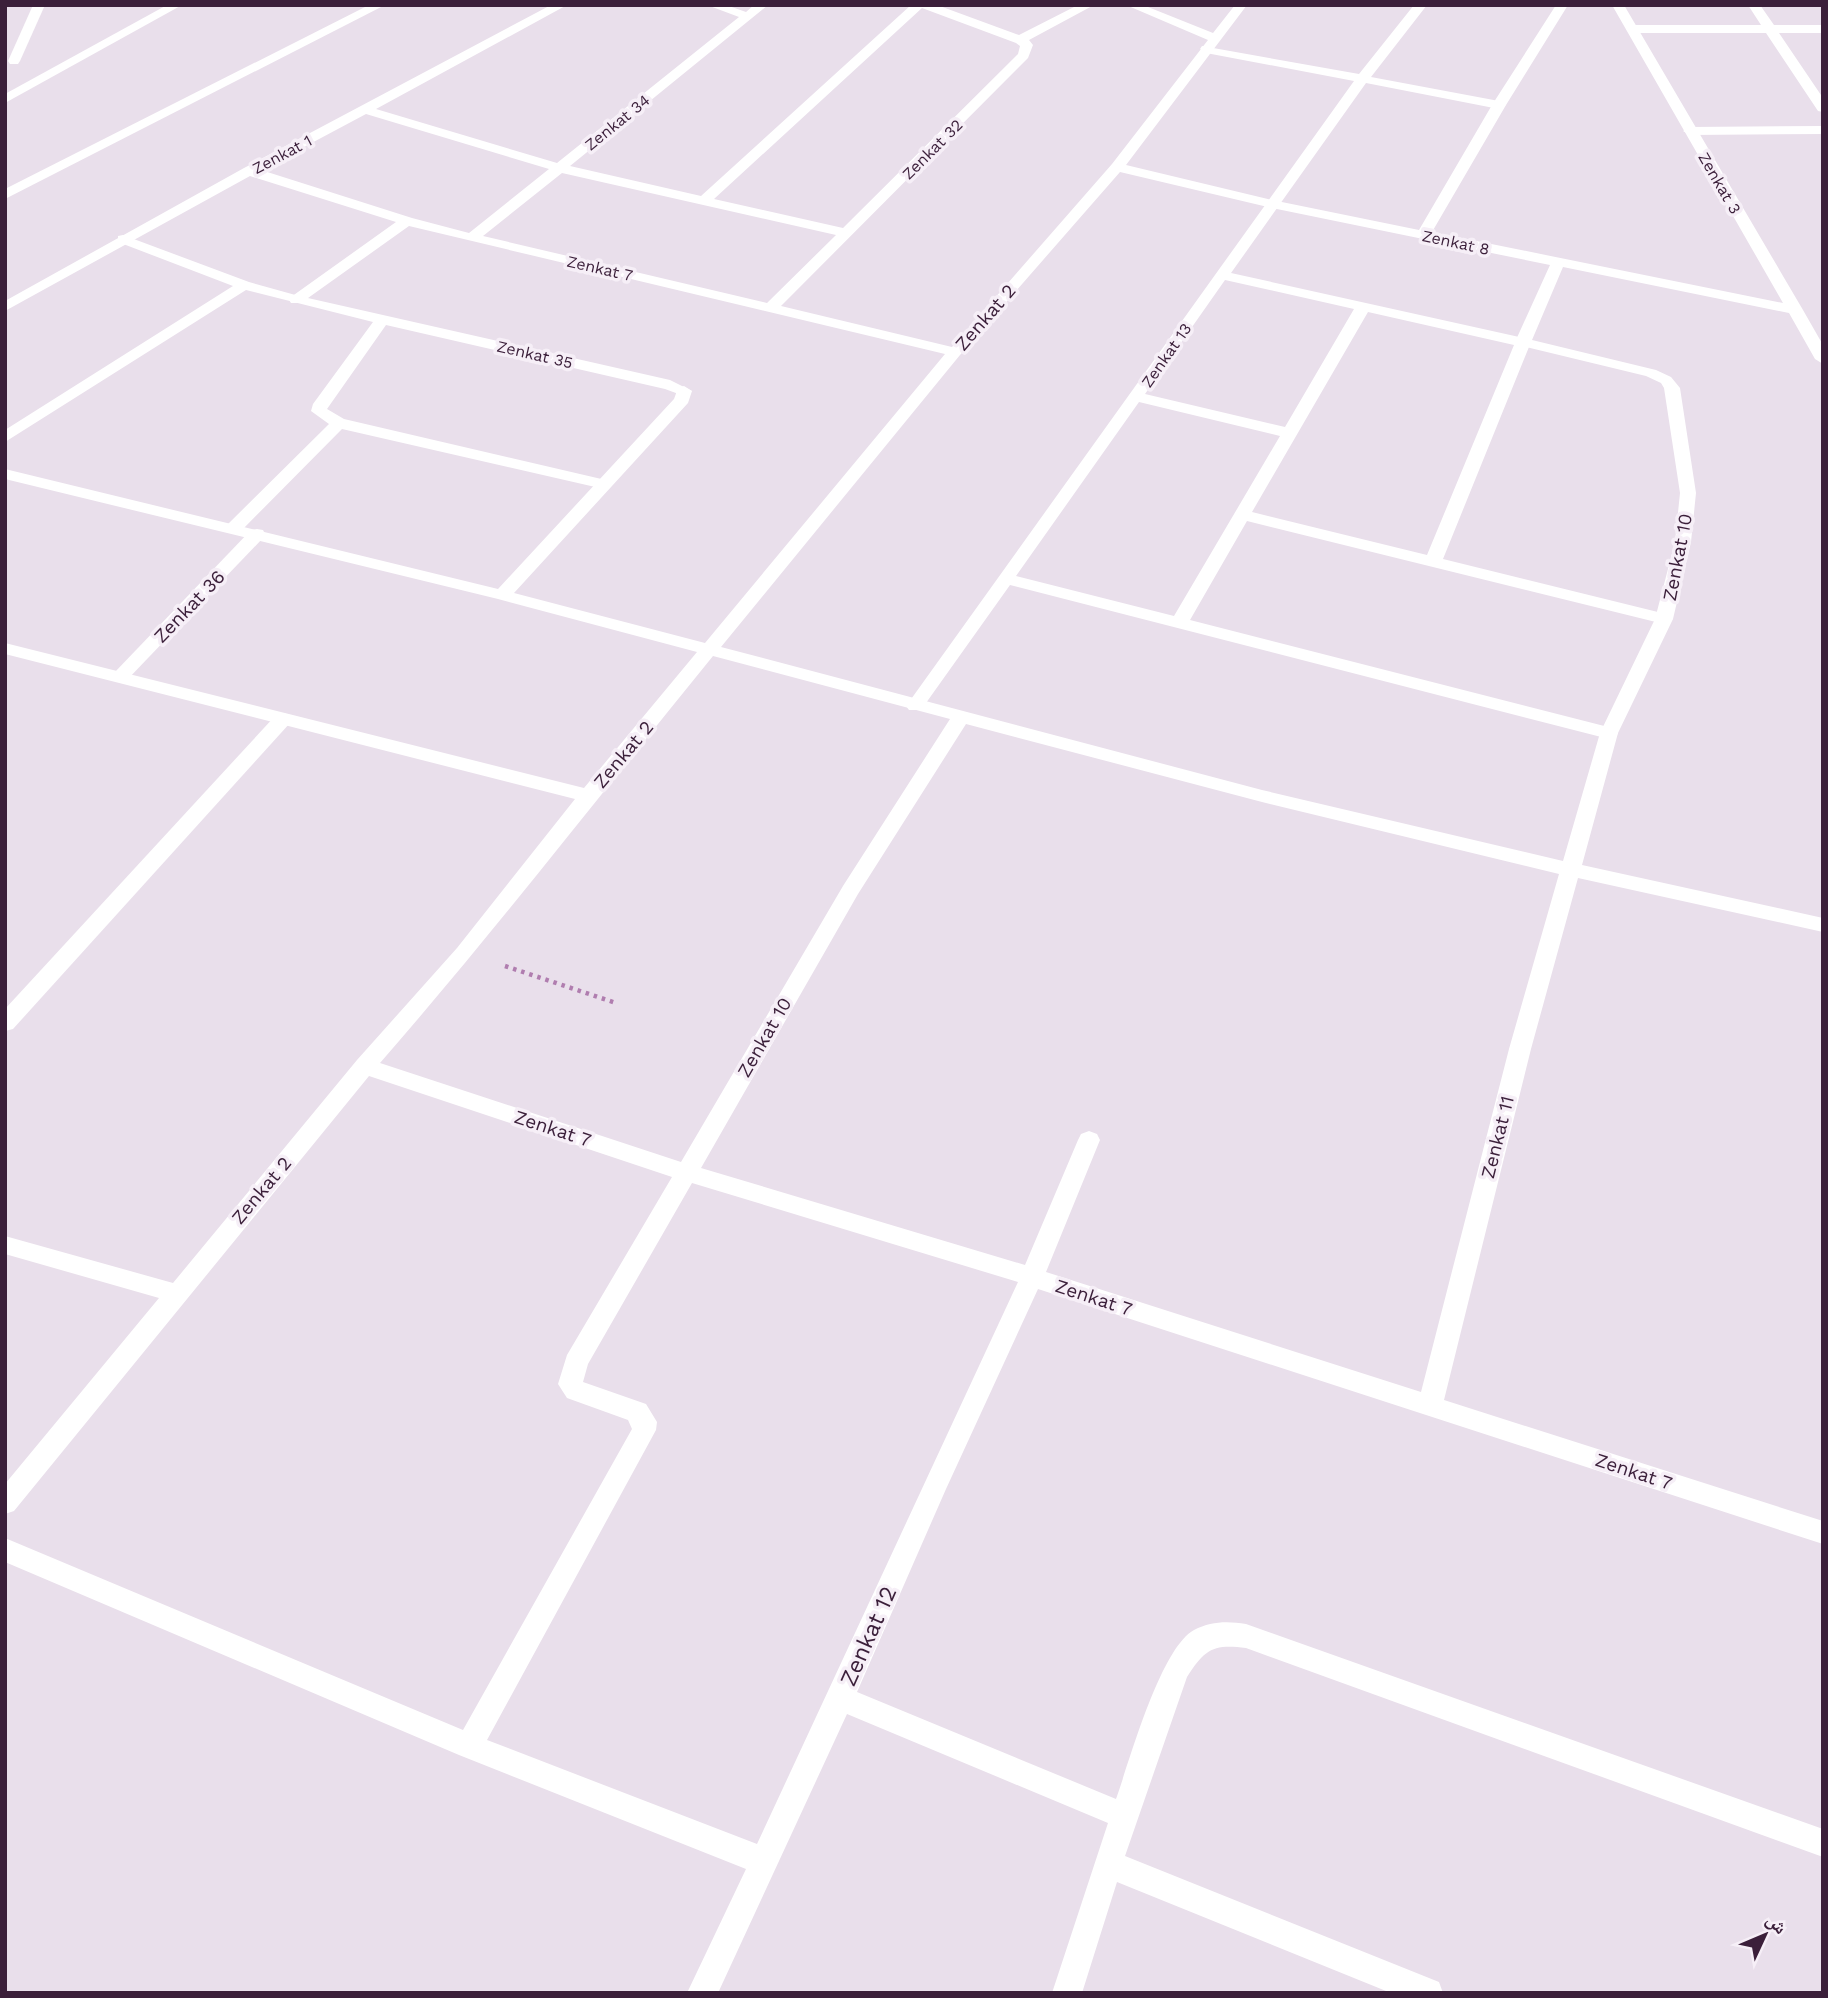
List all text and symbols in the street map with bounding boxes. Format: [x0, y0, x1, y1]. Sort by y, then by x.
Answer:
street label: Zenkat 34 [581, 90, 654, 154]
street label: Zenkat 32 [898, 115, 966, 183]
street label: Zenkat 1 [249, 131, 315, 178]
street label: Zenkat 3 [1694, 149, 1745, 217]
street label: Zenkat 8 [1420, 226, 1491, 259]
street label: Zenkat 7 [565, 252, 635, 285]
street label: Zenkat 2 [950, 279, 1021, 355]
street label: Zenkat 13 [1137, 320, 1195, 391]
street label: Zenkat 35 [495, 337, 575, 372]
street label: Zenkat 10 [1658, 511, 1697, 603]
street label: Zenkat 36 [149, 565, 230, 648]
street label: Zenkat 2 [589, 716, 658, 793]
street label: Zenkat 10 [732, 993, 797, 1081]
street label: Zenkat 11 [1476, 1094, 1519, 1181]
street label: Zenkat 7 [511, 1105, 594, 1152]
street label: Zenkat 2 [227, 1152, 296, 1229]
street label: Zenkat 7 [1052, 1274, 1135, 1321]
street label: Zenkat 7 [1592, 1448, 1675, 1495]
street label: Zenkat 12 [835, 1582, 902, 1690]
north arrow [1730, 1900, 1800, 1970]
text: ش [1762, 1908, 1792, 1939]

